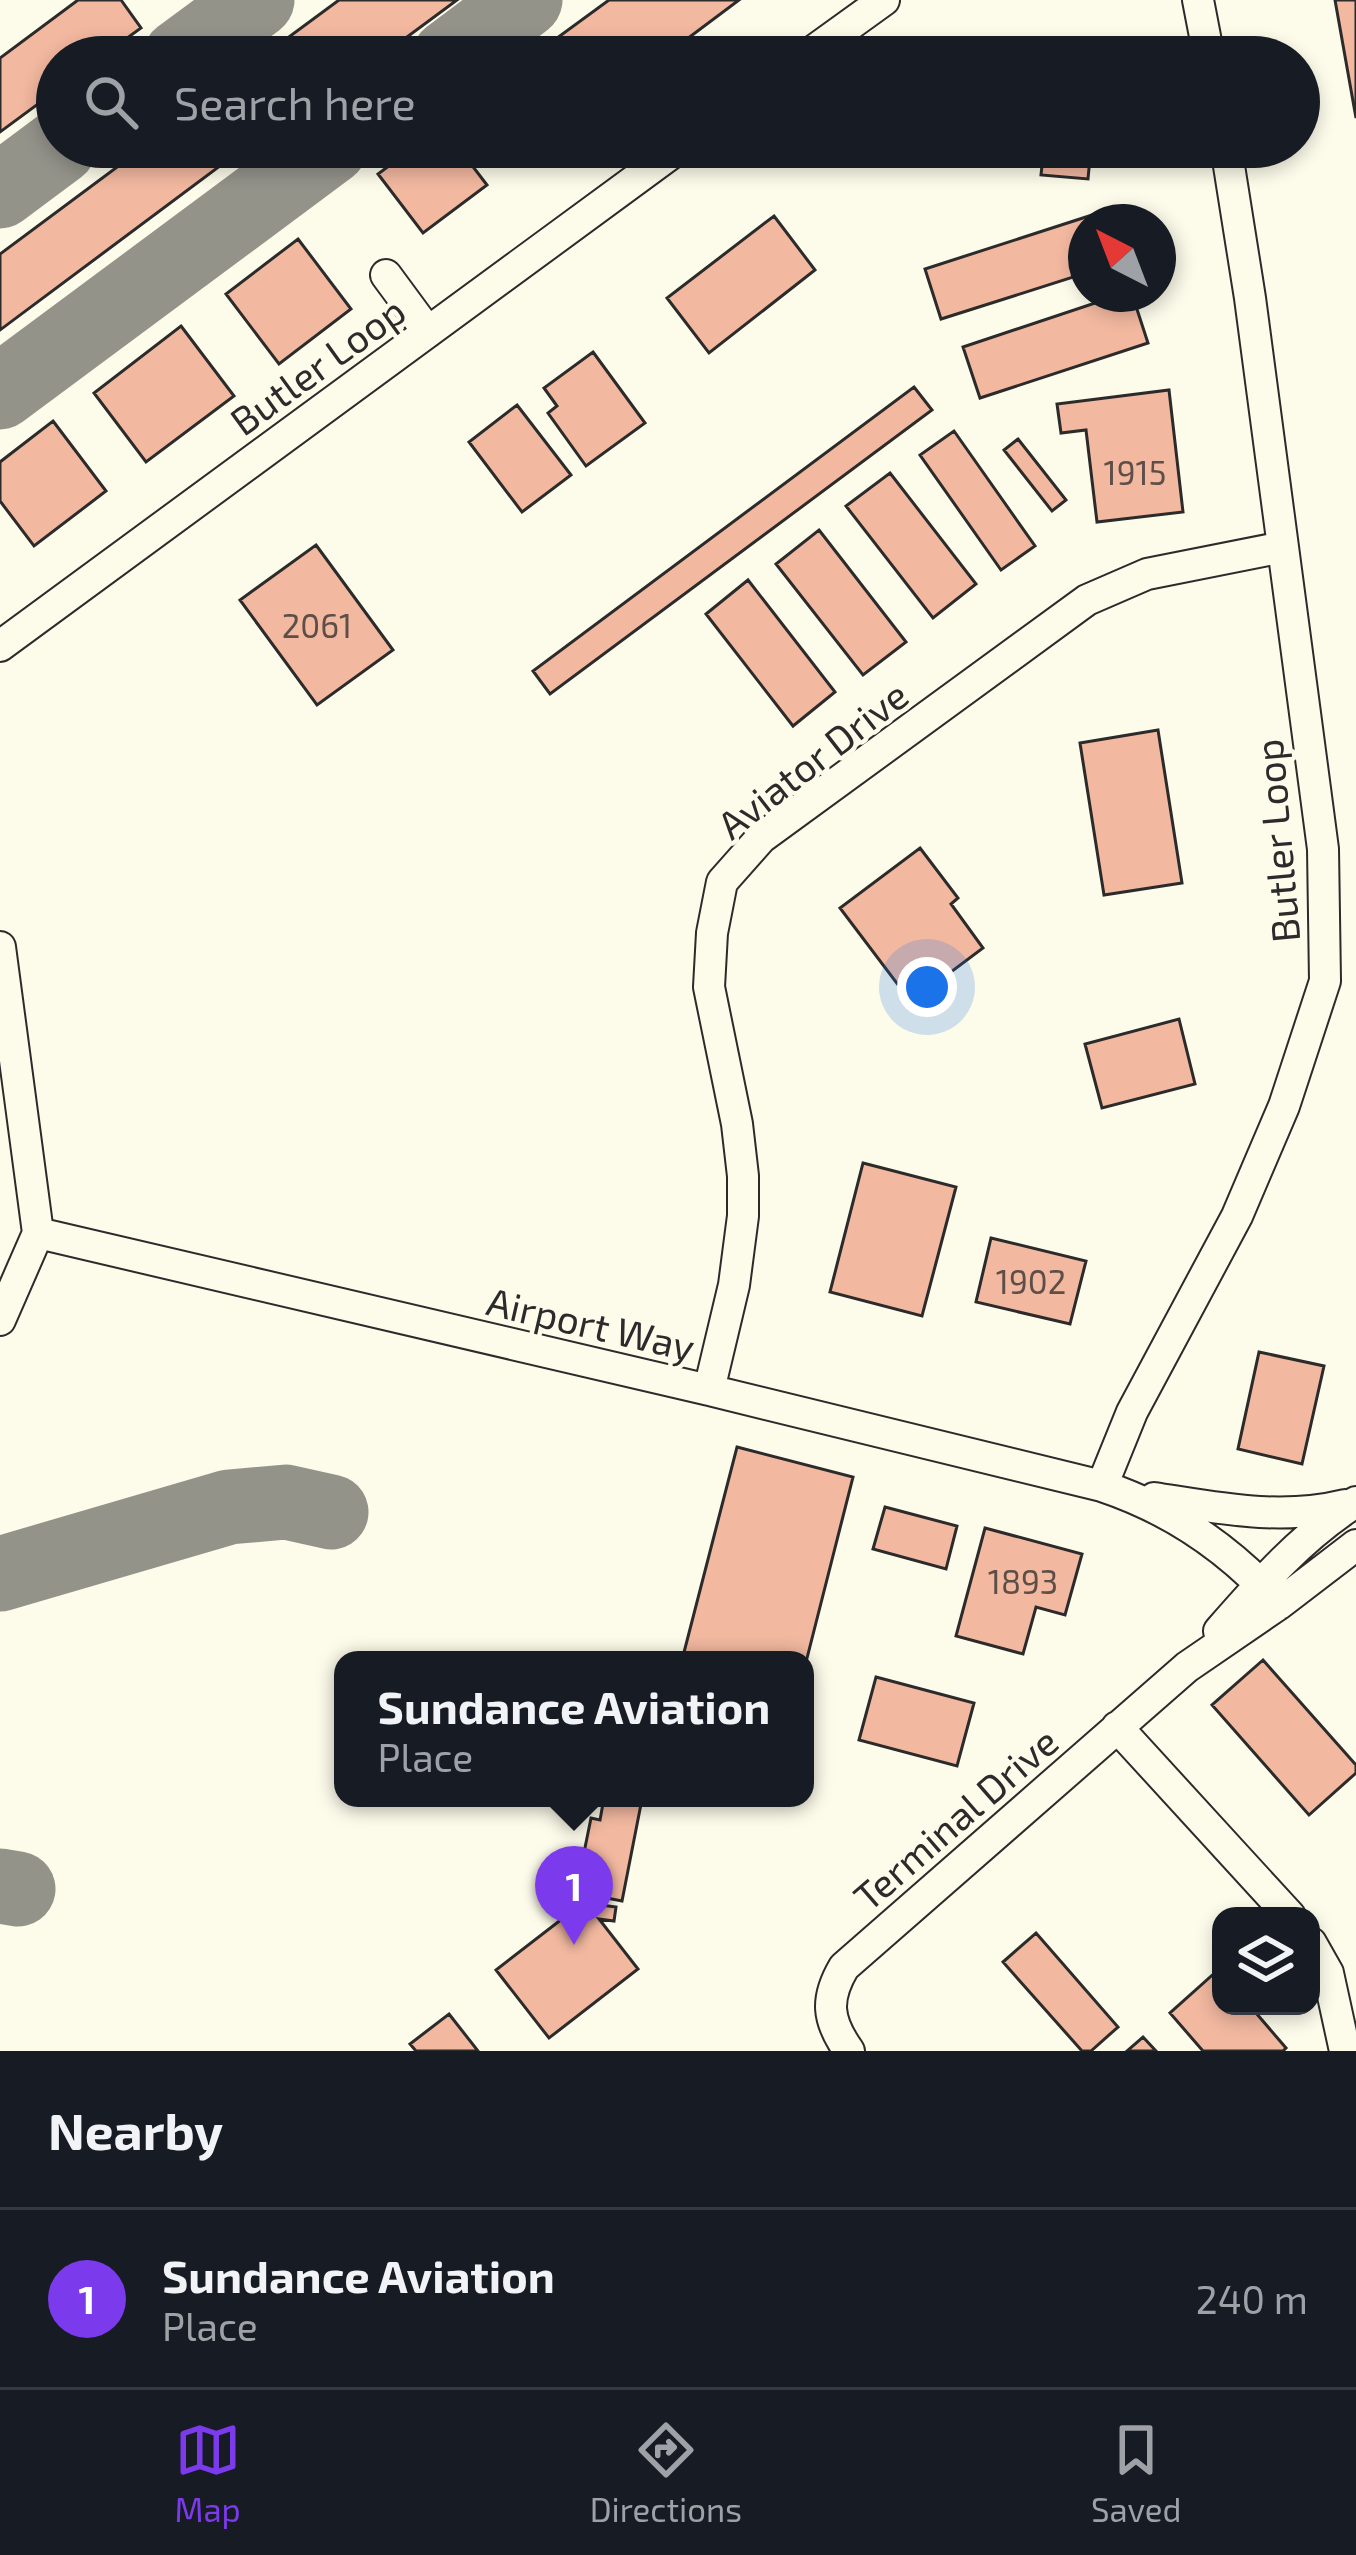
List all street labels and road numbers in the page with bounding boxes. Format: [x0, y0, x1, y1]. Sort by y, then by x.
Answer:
street label: Butler Loop [221, 286, 413, 444]
street label: Aviator Drive [708, 670, 916, 848]
street label: Butler Loop [1244, 737, 1308, 945]
street label: Airport Way [483, 1276, 699, 1370]
street label: Terminal Drive [843, 1717, 1067, 1919]

